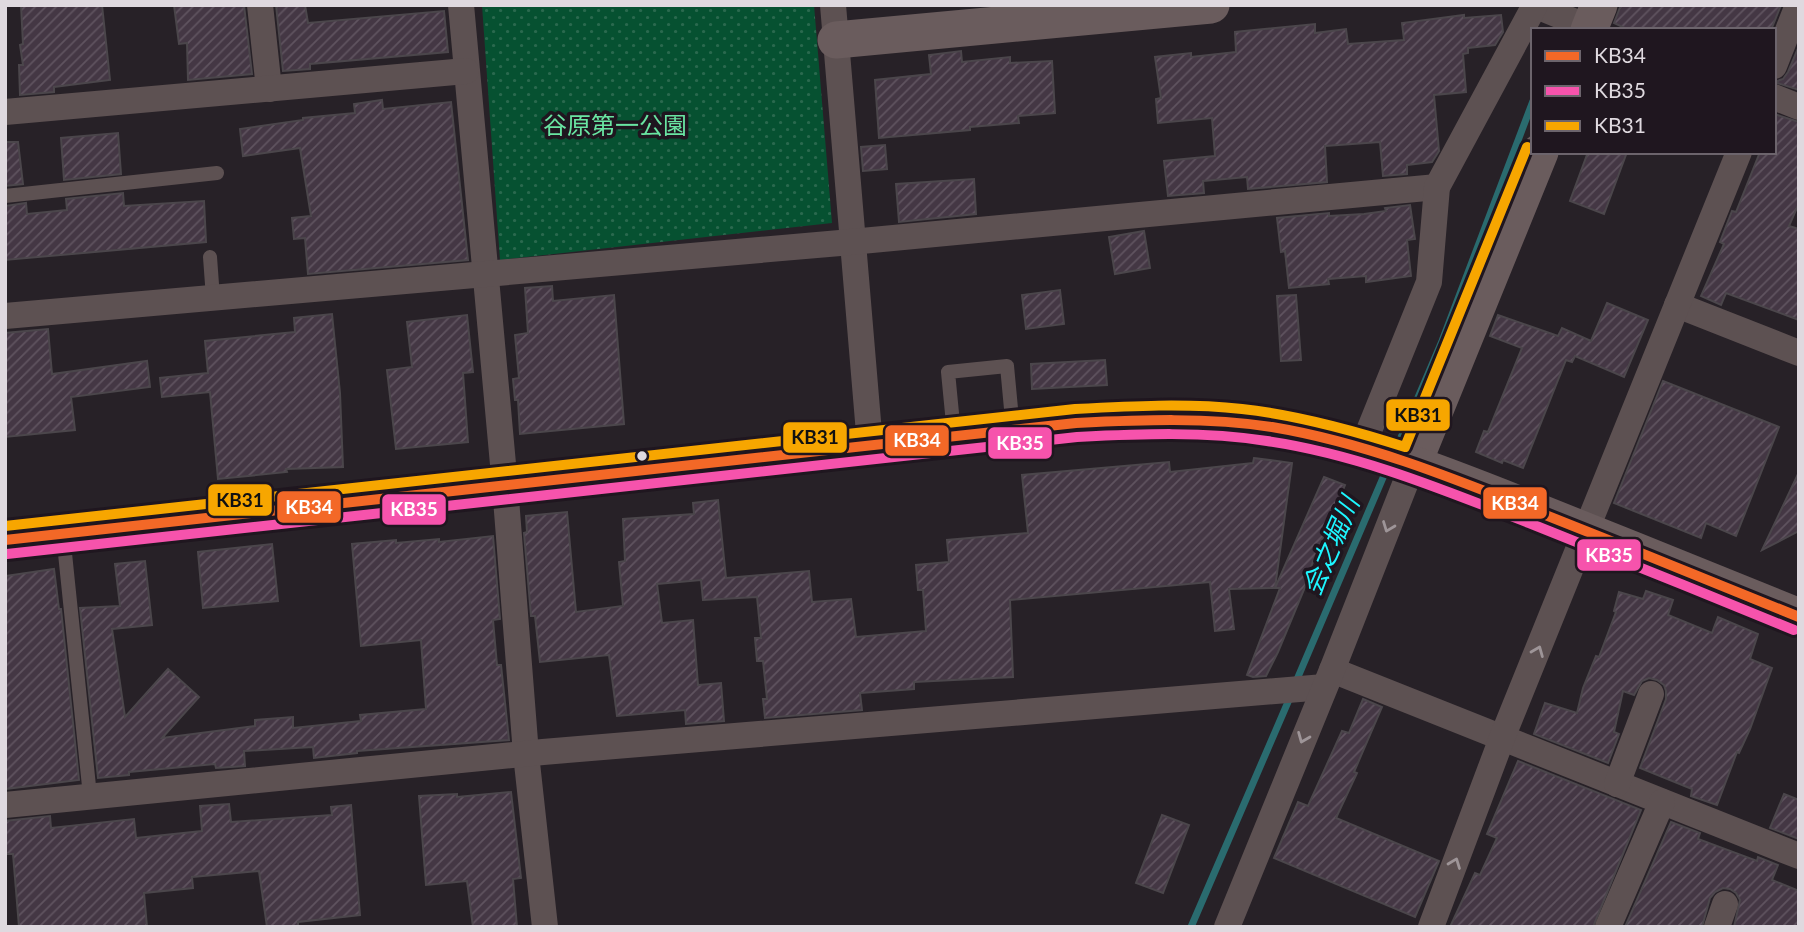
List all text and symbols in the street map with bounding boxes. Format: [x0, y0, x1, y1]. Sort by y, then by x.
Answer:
legend [1531, 28, 1776, 154]
text: KB34 [1594, 42, 1646, 67]
text: KB35 [1594, 77, 1646, 102]
park label: 谷原第一公園 [543, 110, 687, 139]
text: KB31 [1594, 112, 1646, 137]
line badge: KB31 [1385, 398, 1451, 432]
text: KB31 [1394, 403, 1442, 426]
line badge: KB31 [782, 421, 848, 454]
line badge: KB34 [884, 424, 950, 457]
text: KB31 [791, 425, 839, 448]
line badge: KB35 [987, 426, 1053, 460]
text: KB34 [893, 428, 941, 451]
text: KB35 [996, 431, 1044, 454]
unlabelled marker [635, 449, 649, 463]
line badge: KB31 [207, 483, 273, 517]
line badge: KB34 [1482, 486, 1548, 520]
text: KB31 [216, 488, 264, 511]
water label: 会之堀川 [1295, 489, 1366, 600]
line badge: KB34 [276, 490, 342, 524]
text: KB34 [1491, 491, 1539, 514]
line badge: KB35 [381, 493, 447, 526]
text: KB34 [285, 495, 333, 518]
text: KB35 [390, 497, 438, 520]
one-way arrow [1382, 521, 1396, 533]
line badge: KB35 [1576, 538, 1642, 572]
text: KB35 [1585, 543, 1633, 566]
one-way arrow [1529, 646, 1543, 658]
one-way arrow [1298, 732, 1312, 744]
one-way arrow [1446, 857, 1460, 869]

